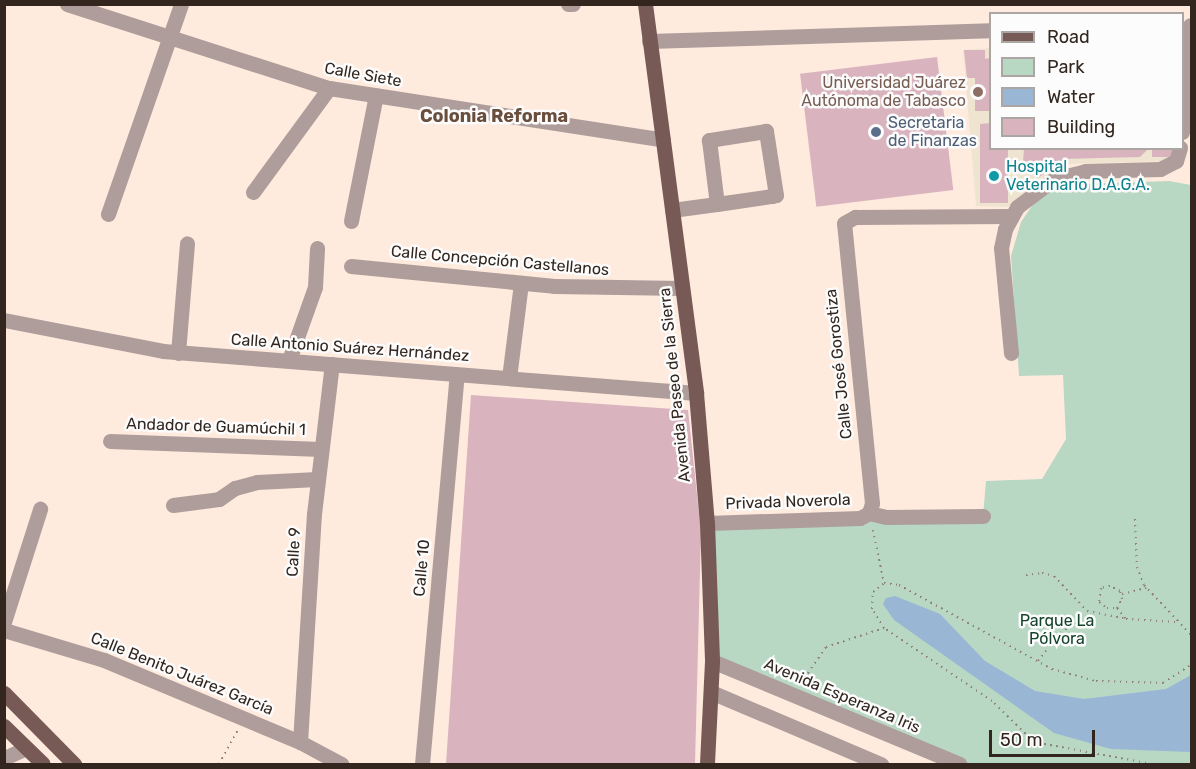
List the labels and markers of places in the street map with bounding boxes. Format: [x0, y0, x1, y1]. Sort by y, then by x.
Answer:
place label: Universidad Juárez Autónoma de Tabasco [801, 73, 966, 111]
marker: Universidad Juárez Autónoma de Tabasco [971, 85, 985, 99]
place label: Secretaria de Finanzas [888, 113, 977, 151]
marker: Secretaria de Finanzas [869, 125, 883, 139]
place label: Hospital Veterinario D.A.G.A. [1006, 157, 1150, 195]
marker: Hospital Veterinario D.A.G.A. [987, 169, 1001, 183]

